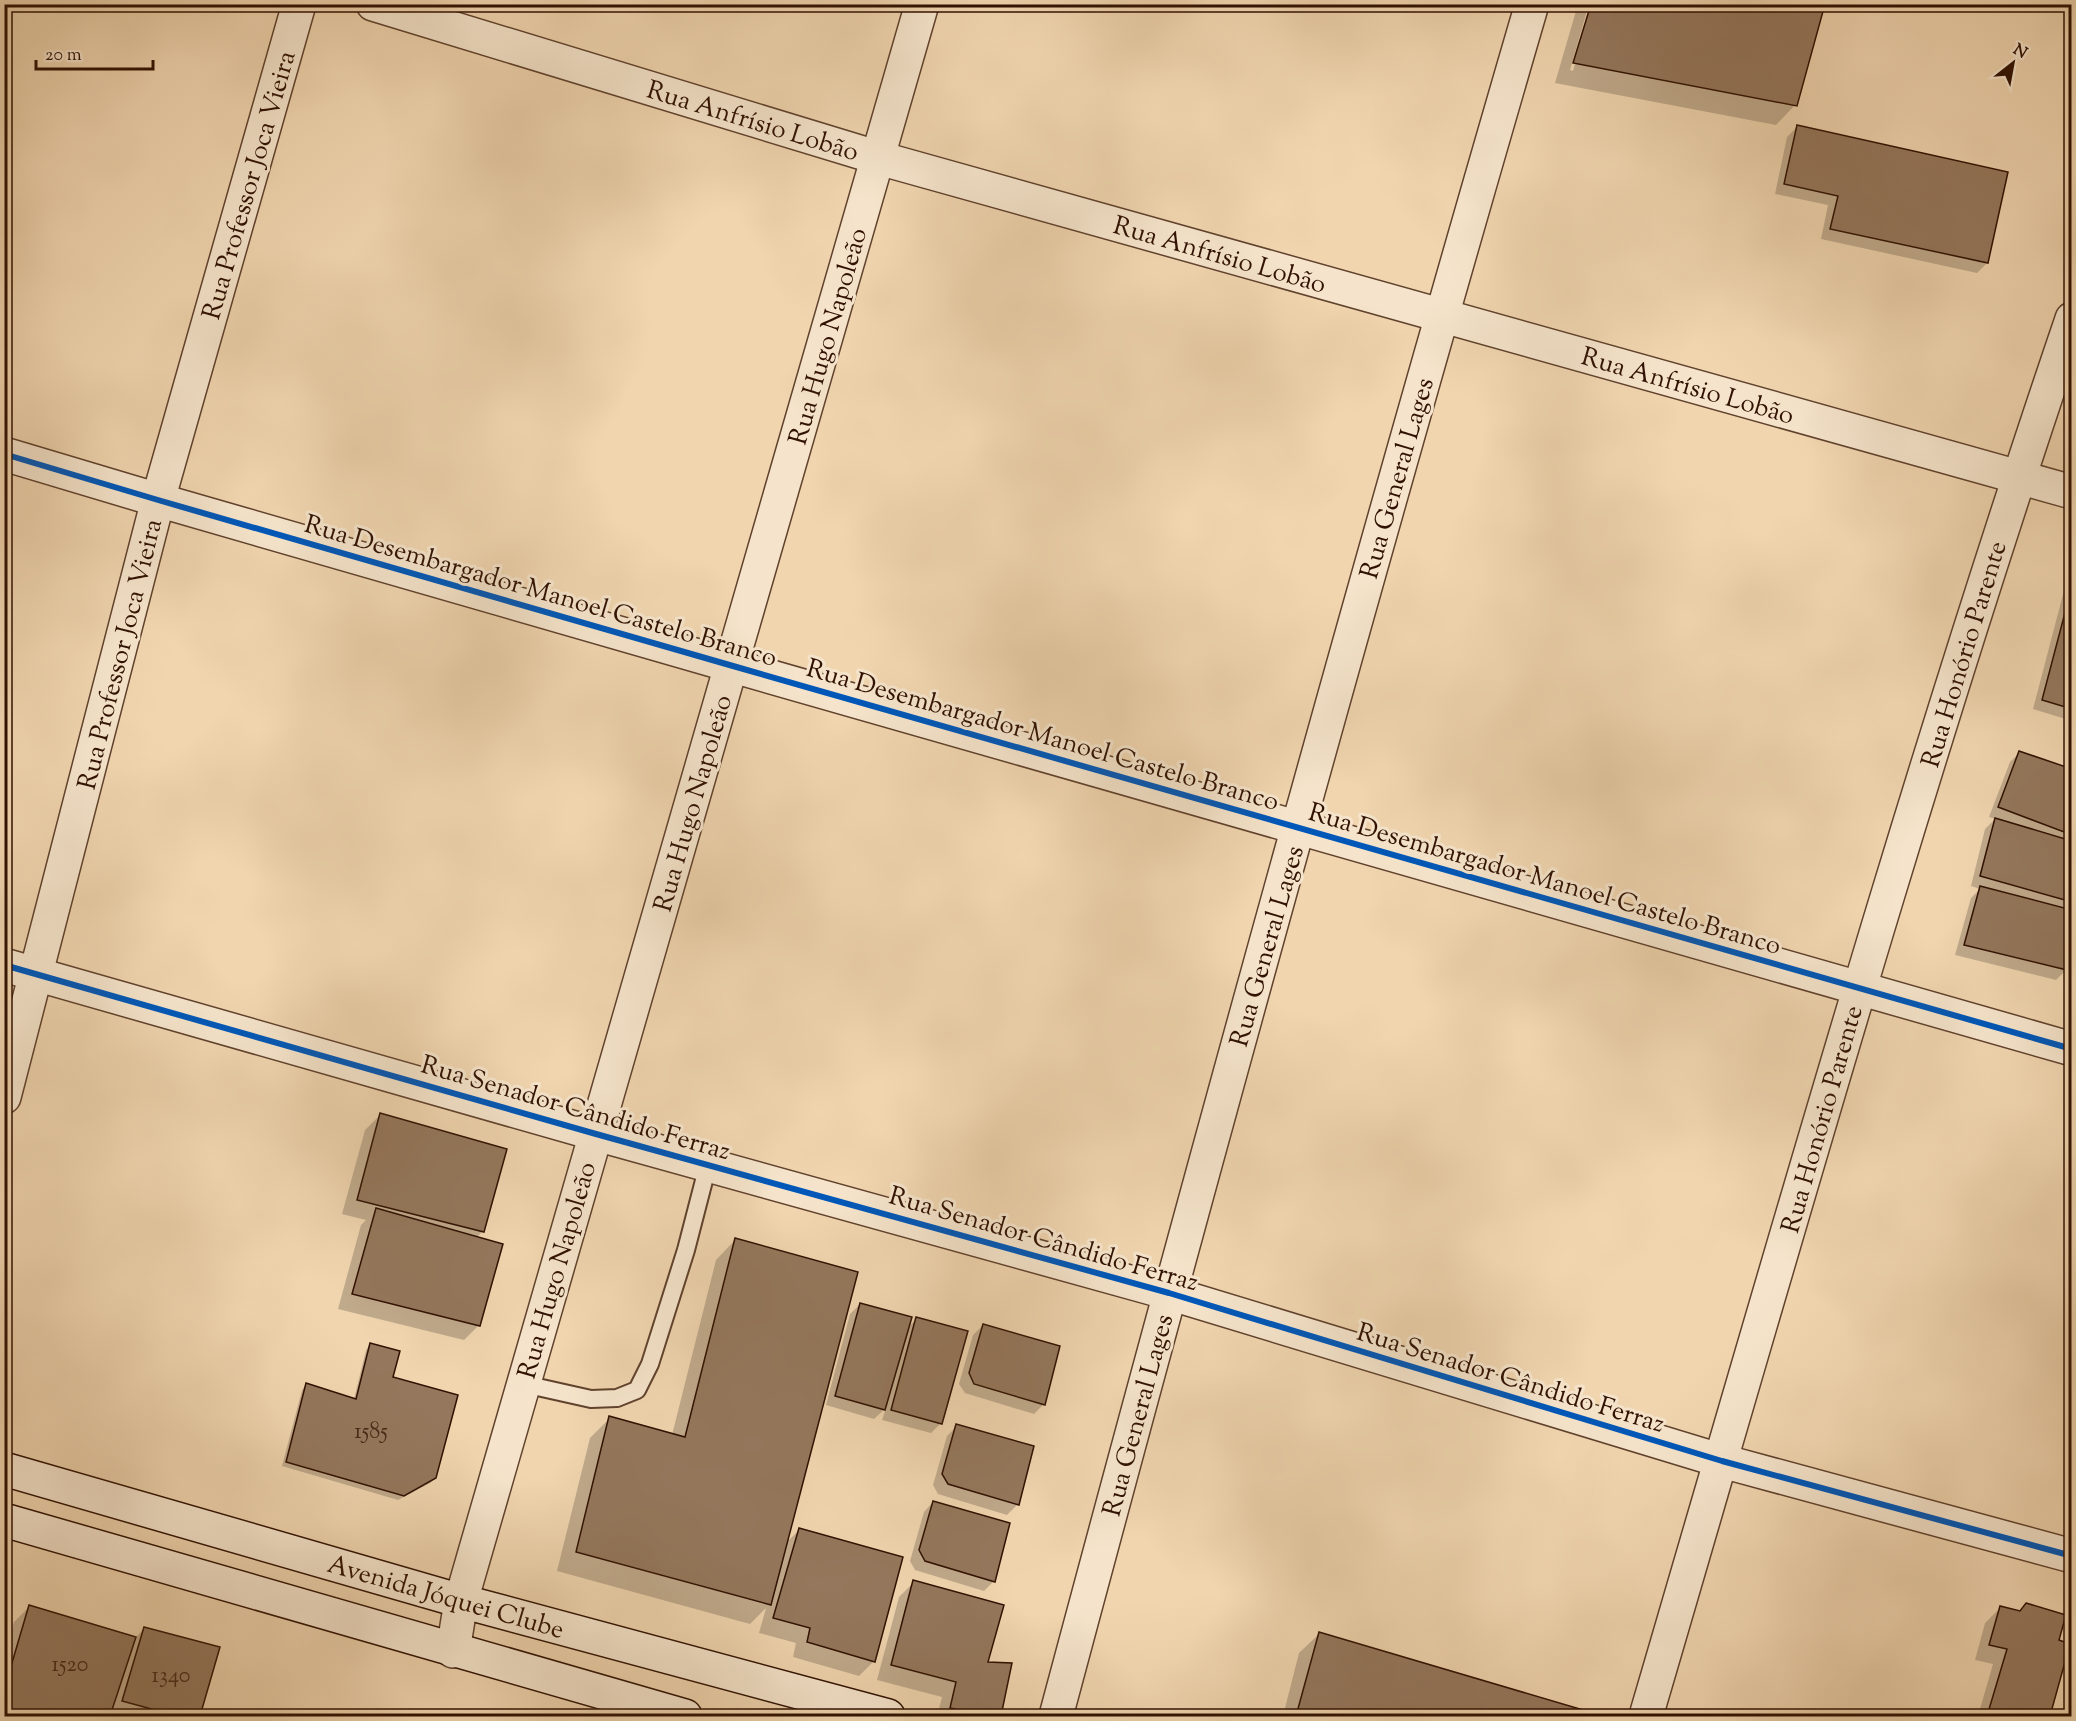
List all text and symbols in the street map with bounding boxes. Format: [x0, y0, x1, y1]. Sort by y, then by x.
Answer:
scale bar [36, 33, 153, 71]
north arrow [1983, 33, 2043, 93]
text: N [2008, 39, 2031, 66]
text: 20 m [45, 43, 82, 69]
street label: Rua Professor Joca Vieira [194, 47, 307, 324]
street label: Rua Anfrísio Lobão [642, 73, 863, 172]
street label: Rua Anfrísio Lobão [1109, 208, 1330, 304]
street label: Rua Hugo Napoleão [781, 224, 878, 450]
street label: Rua Anfrísio Lobão [1577, 339, 1798, 435]
street label: Rua General Lages [1352, 374, 1445, 584]
street label: Rua Desembargador Manoel Castelo Branco [300, 507, 781, 678]
street label: Rua Professor Joca Vieira [70, 515, 173, 794]
street label: Rua Honório Parente [1913, 537, 2017, 773]
street label: Rua Desembargador Manoel Castelo Branco [802, 651, 1283, 822]
street label: Rua Hugo Napoleão [646, 691, 743, 917]
street label: Rua Desembargador Manoel Castelo Branco [1304, 795, 1785, 966]
street label: Rua General Lages [1222, 842, 1315, 1052]
street label: Rua Honório Parente [1773, 1002, 1874, 1238]
street label: Rua Senador Cândido Ferraz [416, 1047, 734, 1171]
street label: Rua Hugo Napoleão [510, 1158, 607, 1384]
street label: Rua Senador Cândido Ferraz [884, 1178, 1202, 1302]
street label: Rua General Lages [1095, 1311, 1184, 1521]
street label: Rua Senador Cândido Ferraz [1352, 1315, 1669, 1444]
house number: 1585 [354, 1417, 388, 1449]
street label: Avenida Jóquei Clube [323, 1547, 568, 1650]
house number: 1520 [52, 1650, 88, 1682]
house number: 1340 [152, 1661, 190, 1693]

